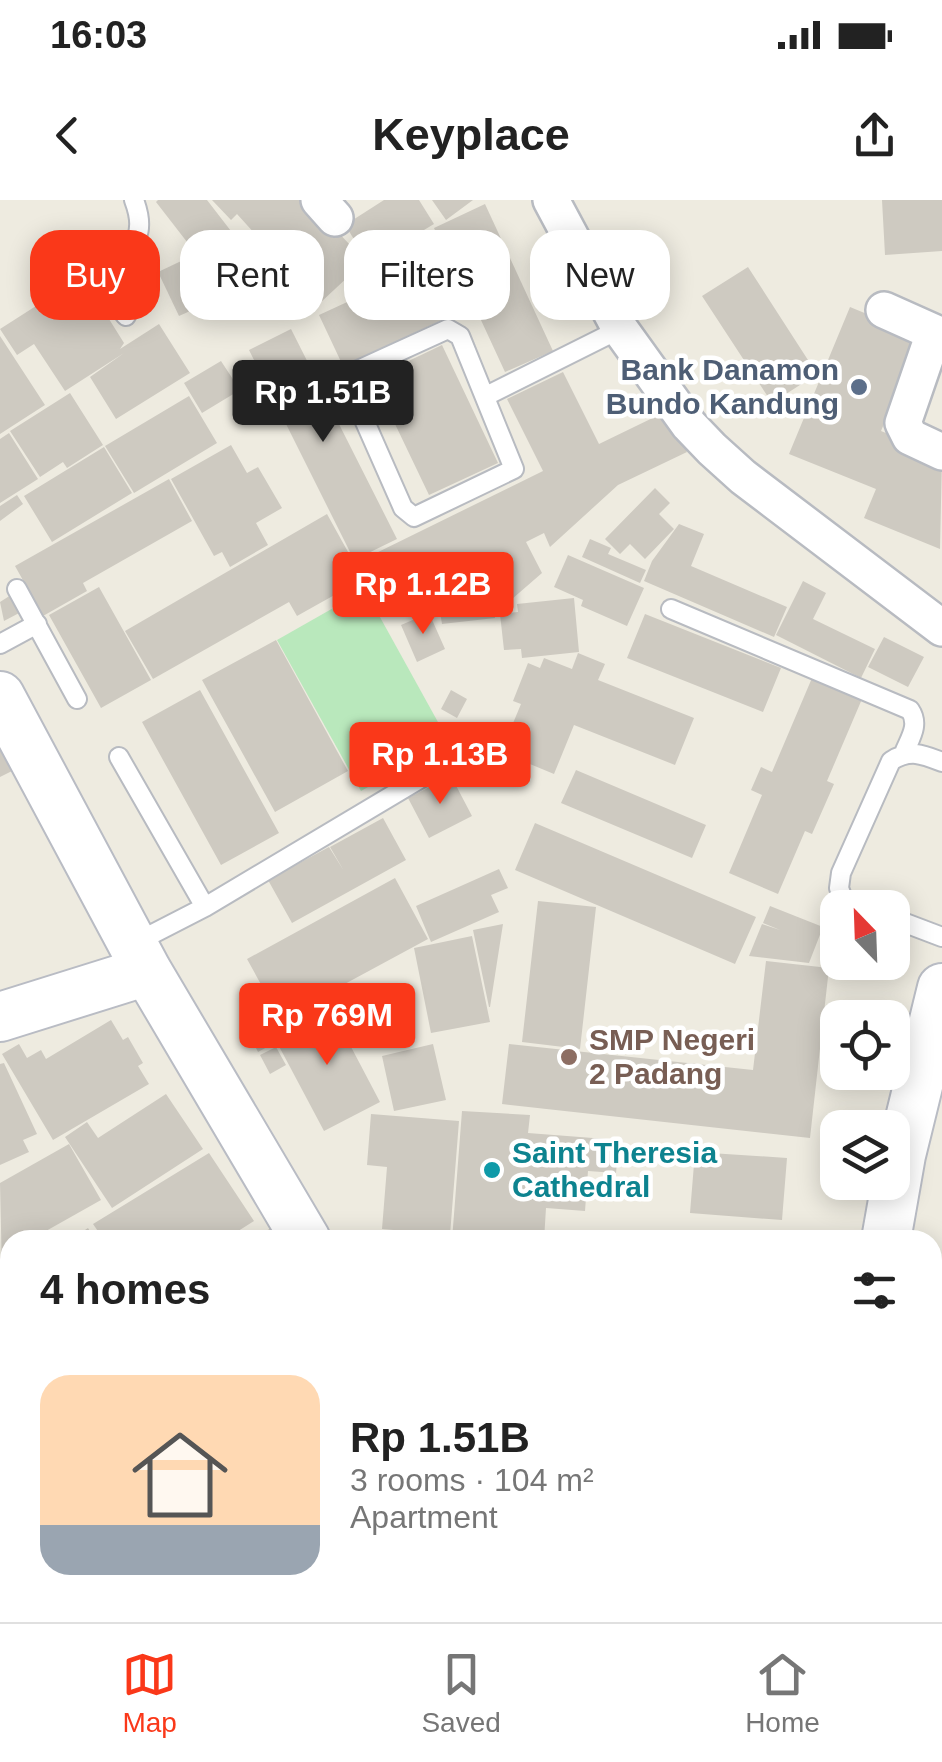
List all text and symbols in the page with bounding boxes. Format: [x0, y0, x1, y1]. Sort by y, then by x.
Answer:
text: 16:03 [50, 14, 147, 56]
icon: back [40, 108, 95, 163]
icon: share [847, 108, 902, 163]
text: Keyplace [372, 109, 570, 160]
chip: Buy [30, 230, 160, 320]
chip: Rent [180, 230, 324, 320]
chip: Filters [344, 230, 510, 320]
chip: New [530, 230, 670, 320]
place label: Bank Danamon Bundo Kandung [606, 353, 839, 420]
pin: Rp 1.51B [220, 360, 426, 445]
text: Rp 1.51B [255, 374, 391, 410]
marker: Bank Danamon Bundo Kandung [848, 376, 870, 398]
pin: Rp 1.12B [320, 552, 526, 637]
text: Rp 1.12B [355, 566, 491, 602]
pin: Rp 1.13B [337, 722, 543, 807]
text: Rp 1.13B [372, 736, 508, 772]
north arrow [820, 890, 910, 980]
map controls [820, 890, 910, 1200]
pin: Rp 769M [235, 983, 419, 1068]
text: Rp 769M [261, 997, 393, 1033]
button: locate [820, 1000, 910, 1090]
place label: SMP Negeri 2 Padang [589, 1023, 755, 1090]
marker: SMP Negeri 2 Padang [558, 1046, 580, 1068]
button: layers [820, 1110, 910, 1200]
place label: Saint Theresia Cathedral [512, 1136, 717, 1203]
marker: Saint Theresia Cathedral [481, 1159, 503, 1181]
icon: filters [847, 1263, 902, 1318]
text: 4 homes [40, 1266, 210, 1313]
text: Rp 1.51B [350, 1414, 530, 1461]
icon: home [120, 1415, 240, 1535]
text: 3 rooms · 104 m² [350, 1462, 594, 1498]
text: Apartment [350, 1499, 498, 1535]
tab: Map [122, 1647, 177, 1739]
tab: Saved [421, 1647, 501, 1739]
tab: Home [745, 1647, 820, 1739]

